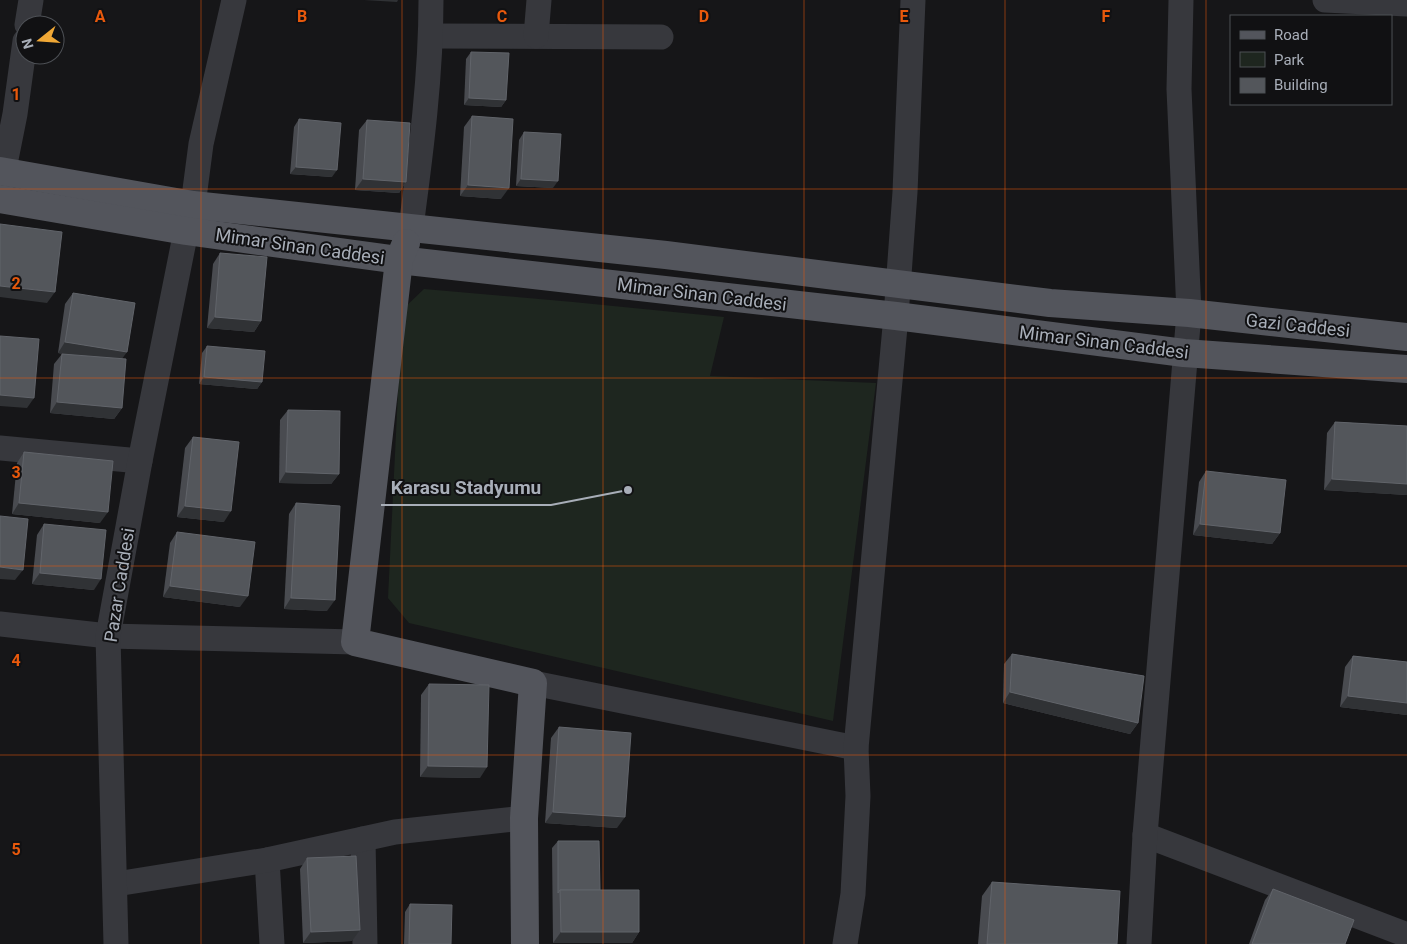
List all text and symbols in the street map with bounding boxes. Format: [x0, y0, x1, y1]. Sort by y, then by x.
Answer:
text: A [95, 7, 106, 26]
text: B [297, 7, 307, 26]
text: C [497, 7, 507, 26]
text: D [699, 7, 709, 26]
text: E [900, 7, 909, 26]
text: F [1102, 7, 1111, 26]
north arrow [15, 15, 65, 65]
legend [1230, 15, 1392, 105]
text: Road [1274, 26, 1308, 44]
text: N [18, 37, 37, 51]
text: Park [1274, 51, 1305, 69]
text: Building [1274, 76, 1328, 94]
text: 1 [11, 85, 21, 104]
street label: Mimar Sinan Caddesi [214, 224, 386, 268]
street label: Mimar Sinan Caddesi [616, 273, 788, 315]
text: 2 [11, 274, 21, 293]
street label: Gazi Caddesi [1245, 309, 1351, 341]
street label: Mimar Sinan Caddesi [1018, 321, 1190, 363]
text: 3 [11, 463, 21, 482]
callout: Karasu Stadyumu [381, 471, 551, 505]
text: Karasu Stadyumu [391, 476, 541, 499]
street label: Pazar Caddesi [100, 526, 138, 644]
text: 4 [11, 651, 21, 670]
text: 5 [11, 840, 21, 859]

